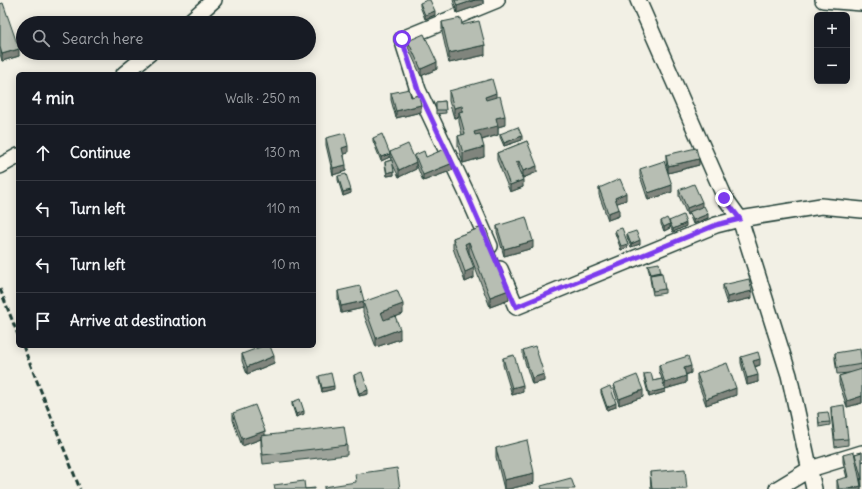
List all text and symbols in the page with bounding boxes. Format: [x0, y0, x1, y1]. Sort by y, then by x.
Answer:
map controls [814, 12, 850, 84]
button: + [814, 12, 850, 48]
search box [16, 16, 316, 60]
icon: search [30, 27, 52, 49]
text: Search here [62, 29, 143, 48]
route start [393, 30, 411, 48]
button: − [814, 48, 850, 84]
text: 4 min [32, 87, 74, 109]
text: Walk · 250 m [225, 90, 300, 107]
icon: ahead [32, 142, 54, 164]
text: Continue [70, 143, 131, 162]
text: 130 m [264, 144, 300, 161]
route end [715, 189, 733, 207]
icon: left [32, 198, 54, 220]
text: Turn left [70, 199, 125, 218]
text: 110 m [267, 200, 300, 217]
icon: left [32, 254, 54, 276]
text: Turn left [70, 255, 125, 274]
text: 10 m [272, 256, 300, 273]
icon: arrive [32, 310, 54, 332]
text: Arrive at destination [70, 311, 206, 330]

